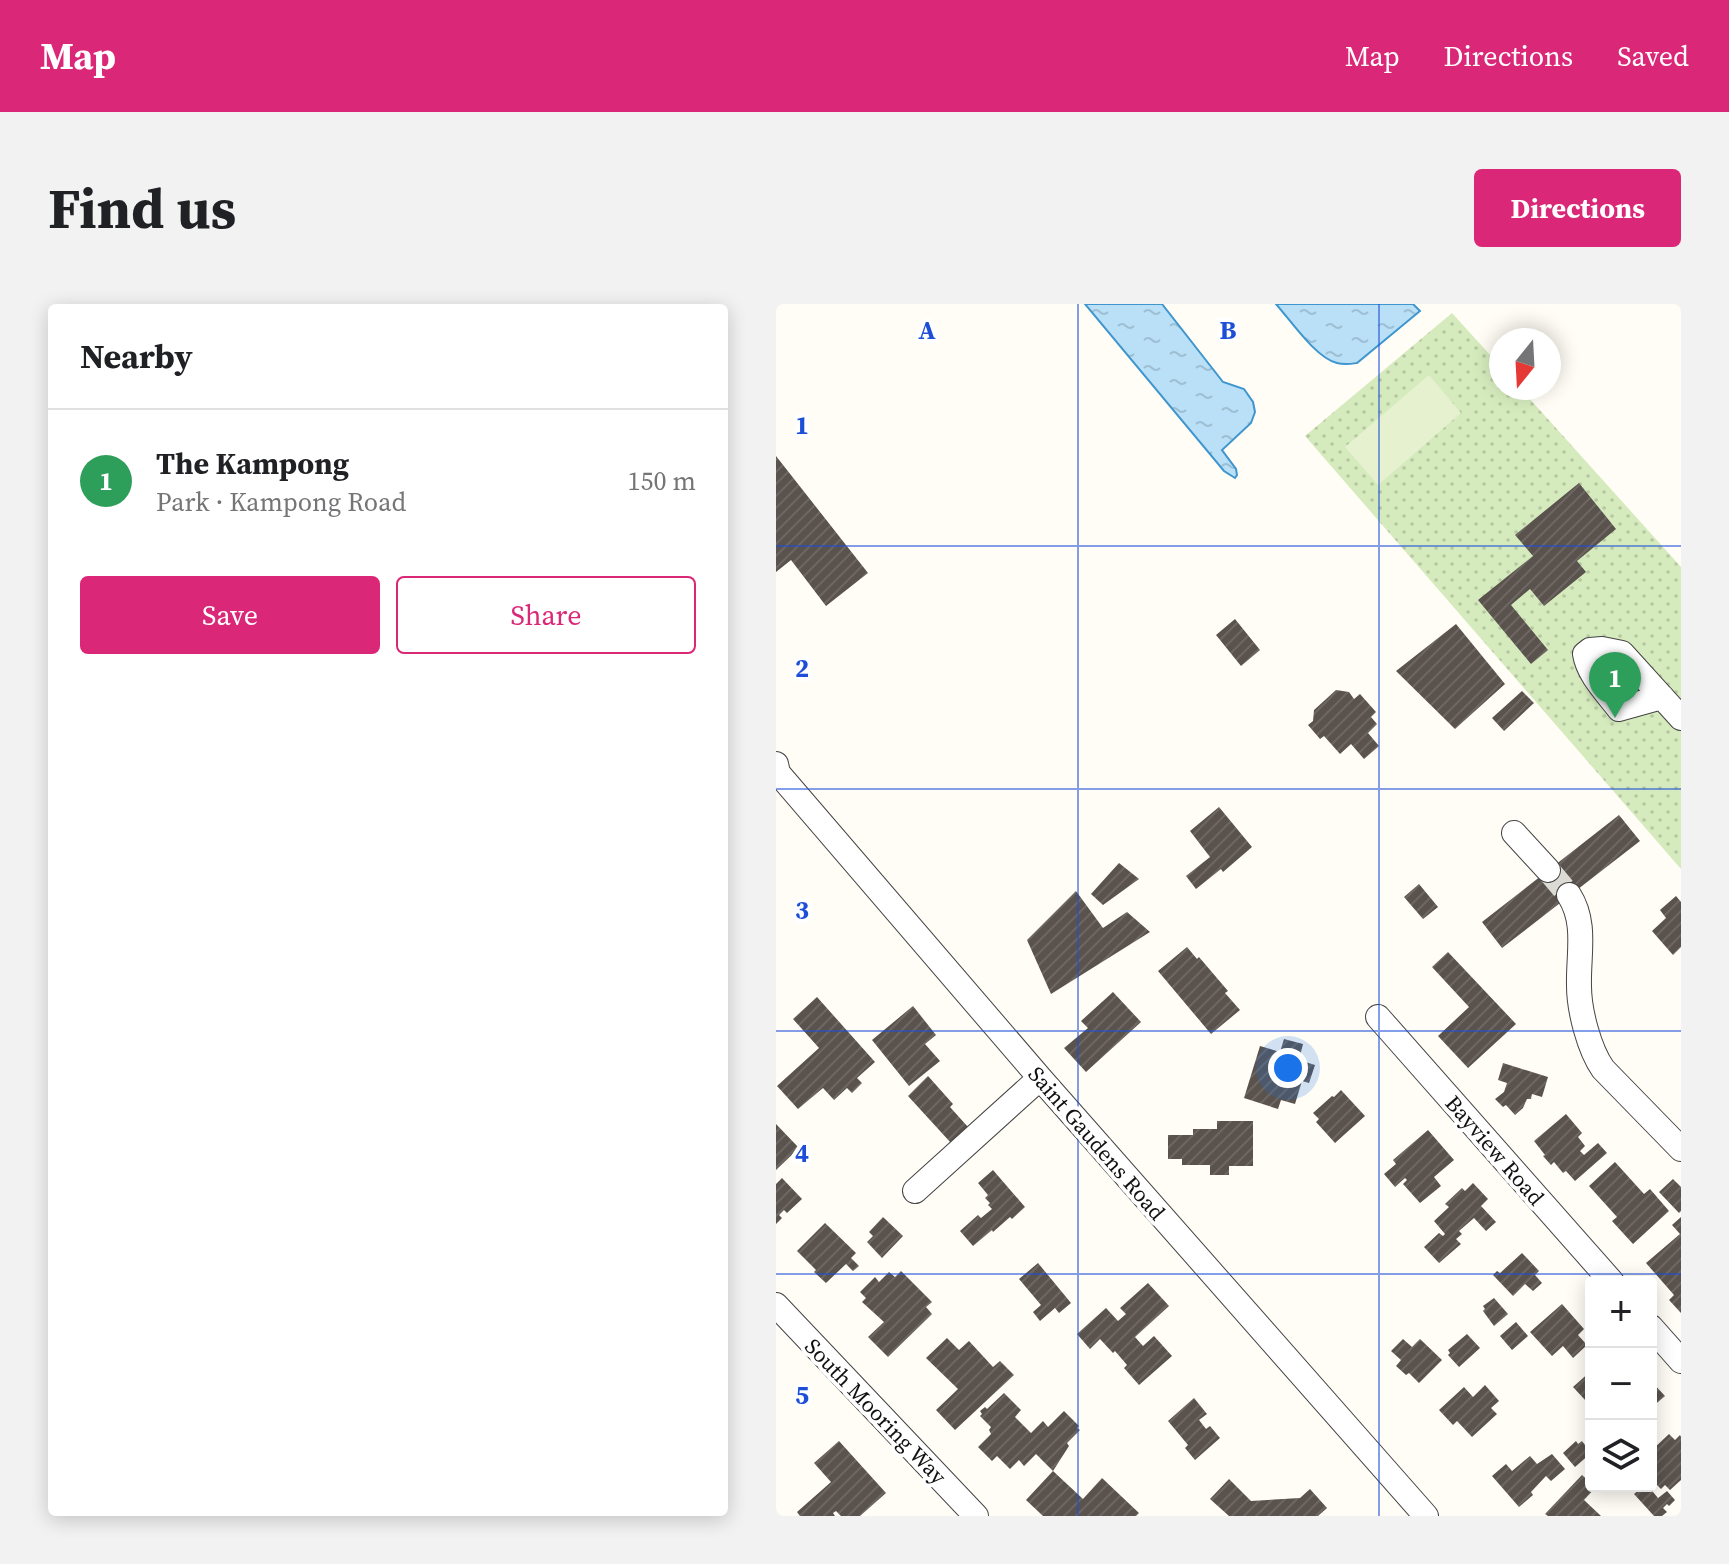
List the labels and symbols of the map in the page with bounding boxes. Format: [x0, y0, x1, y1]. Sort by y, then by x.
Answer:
text: A [918, 312, 936, 348]
text: B [1220, 312, 1237, 348]
north arrow [1489, 328, 1561, 400]
text: 1 [795, 407, 809, 443]
text: 2 [795, 650, 809, 686]
pin: 1 [1589, 652, 1641, 718]
text: 3 [795, 892, 809, 928]
your location [1268, 1048, 1308, 1088]
street label: Saint Gaudens Road [1022, 1060, 1173, 1227]
street label: Bayview Road [1439, 1089, 1552, 1212]
text: 4 [795, 1135, 809, 1171]
street label: South Mooring Way [799, 1332, 954, 1491]
text: 5 [795, 1377, 809, 1413]

